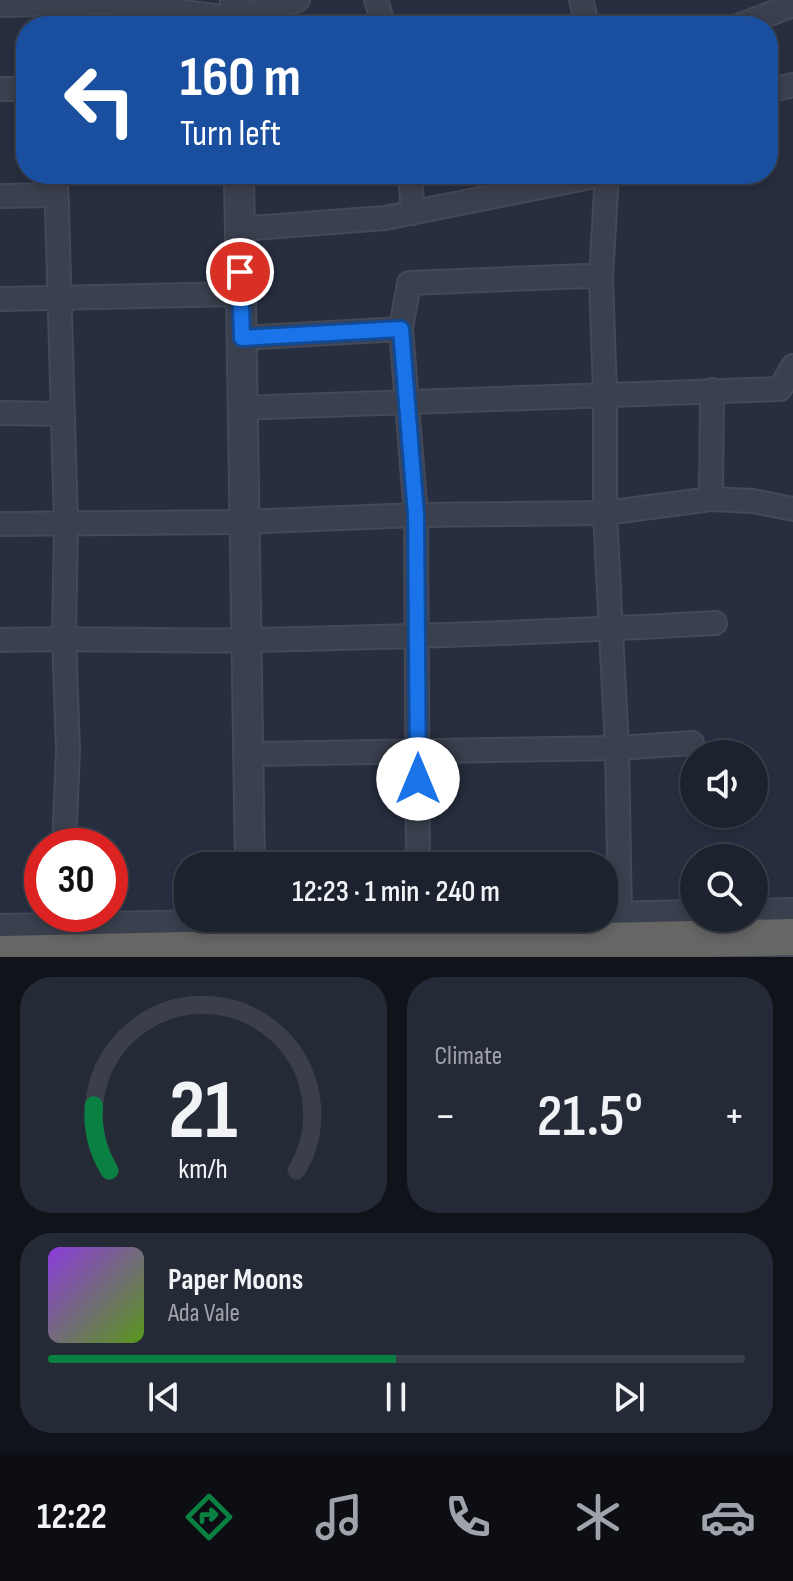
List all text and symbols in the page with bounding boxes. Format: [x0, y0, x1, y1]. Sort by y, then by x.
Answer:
text: 160 m [180, 45, 301, 112]
icon: left [48, 48, 152, 152]
text: Turn left [180, 113, 281, 156]
pin [206, 238, 274, 306]
icon: arrive [218, 250, 262, 294]
position arrow [376, 737, 460, 821]
map controls [680, 740, 768, 932]
button: sound [680, 740, 768, 828]
speed limit sign: 30 [24, 828, 128, 932]
button: search [680, 844, 768, 932]
text: 12:23 · 1 min · 240 m [292, 874, 500, 910]
text: Climate [435, 1041, 502, 1072]
text: 21 [169, 1062, 238, 1162]
text: 21.5° [537, 1081, 643, 1153]
text: − [435, 1090, 456, 1143]
text: + [723, 1090, 745, 1143]
text: km/h [179, 1152, 228, 1187]
text: Paper Moons [168, 1262, 303, 1298]
text: Ada Vale [168, 1298, 240, 1329]
icon: previous [142, 1375, 186, 1419]
icon: pause [374, 1375, 418, 1419]
icon: next [607, 1375, 651, 1419]
icon: directions [181, 1489, 237, 1545]
icon: music [311, 1489, 367, 1545]
icon: phone [440, 1489, 496, 1545]
icon: climate [570, 1489, 626, 1545]
icon: car [700, 1489, 756, 1545]
text: 12:22 [37, 1496, 107, 1539]

